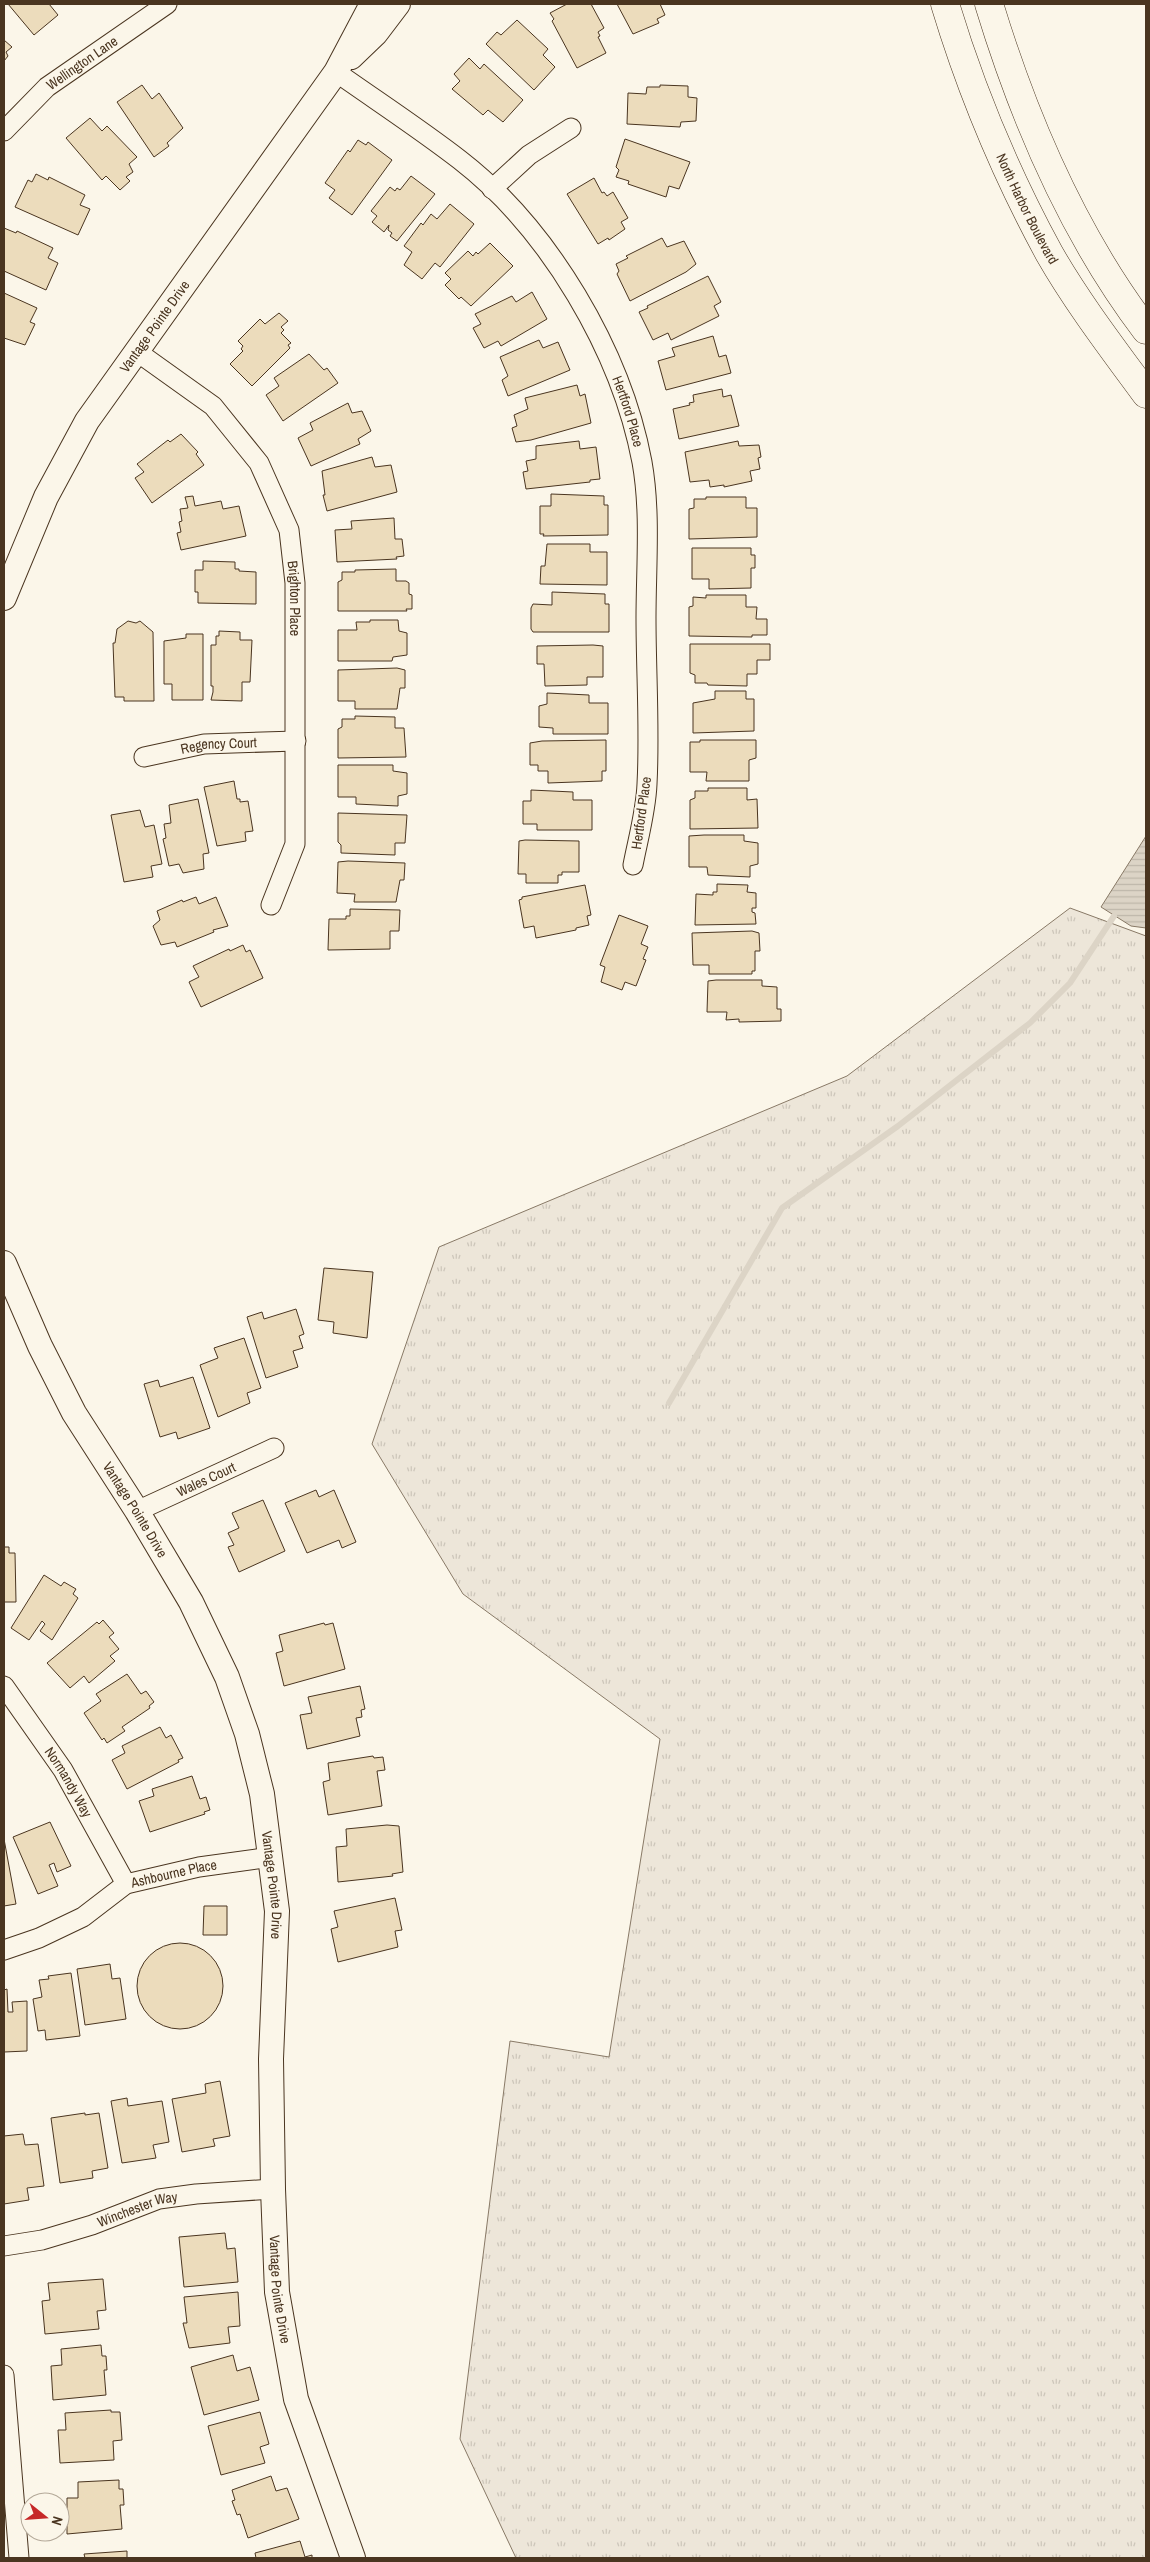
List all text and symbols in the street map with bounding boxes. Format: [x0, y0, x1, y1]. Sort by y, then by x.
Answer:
street label: Wellington Lane [43, 32, 121, 94]
street label: North Harbor Boulevard [992, 151, 1062, 267]
street label: Vantage Pointe Drive [116, 277, 194, 376]
street label: Hertford Place [608, 373, 648, 449]
street label: Brighton Place [284, 560, 304, 636]
street label: Regency Court [179, 733, 257, 758]
street label: Hertford Place [627, 775, 655, 851]
street label: Vantage Pointe Drive [99, 1458, 172, 1561]
street label: Wales Court [174, 1458, 238, 1501]
street label: Normandy Way [41, 1744, 97, 1821]
street label: Vantage Pointe Drive [258, 1830, 286, 1940]
street label: Ashbourne Place [128, 1856, 218, 1892]
street label: Winchester Way [95, 2188, 179, 2231]
street label: Vantage Pointe Drive [266, 2235, 295, 2345]
north arrow [20, 2492, 70, 2542]
text: N [48, 2514, 67, 2527]

